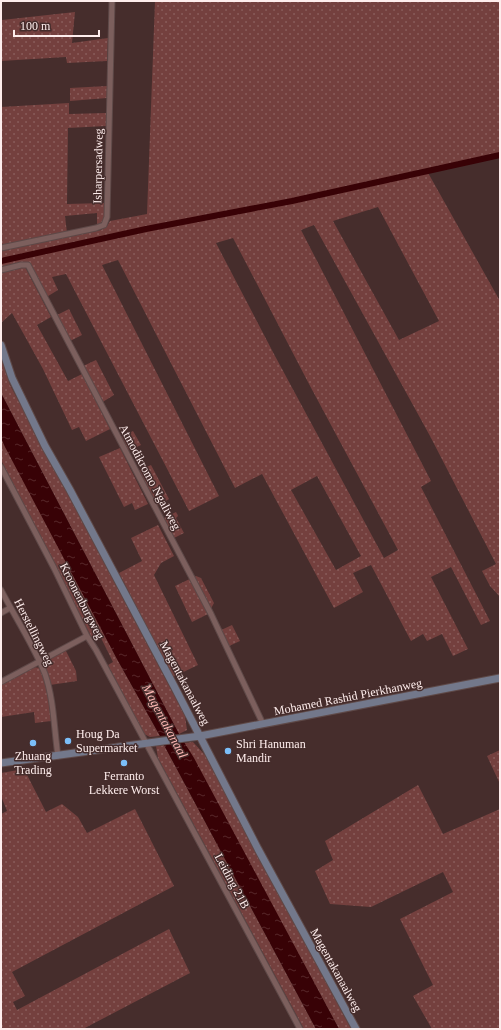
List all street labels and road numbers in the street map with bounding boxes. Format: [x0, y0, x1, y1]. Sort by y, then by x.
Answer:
street label: Isharpersadweg [90, 128, 106, 204]
street label: Atmodikromo Ngaliweg [116, 422, 184, 532]
street label: Kroonenburgweg [57, 561, 107, 641]
street label: Herstellingweg [11, 596, 57, 668]
street label: Magentakanaalweg [157, 638, 213, 728]
street label: Mohamed Rashid Pierkhanweg [273, 676, 423, 718]
street label: Leiding 21B [212, 851, 252, 911]
street label: Magentakanaalweg [307, 926, 365, 1014]

